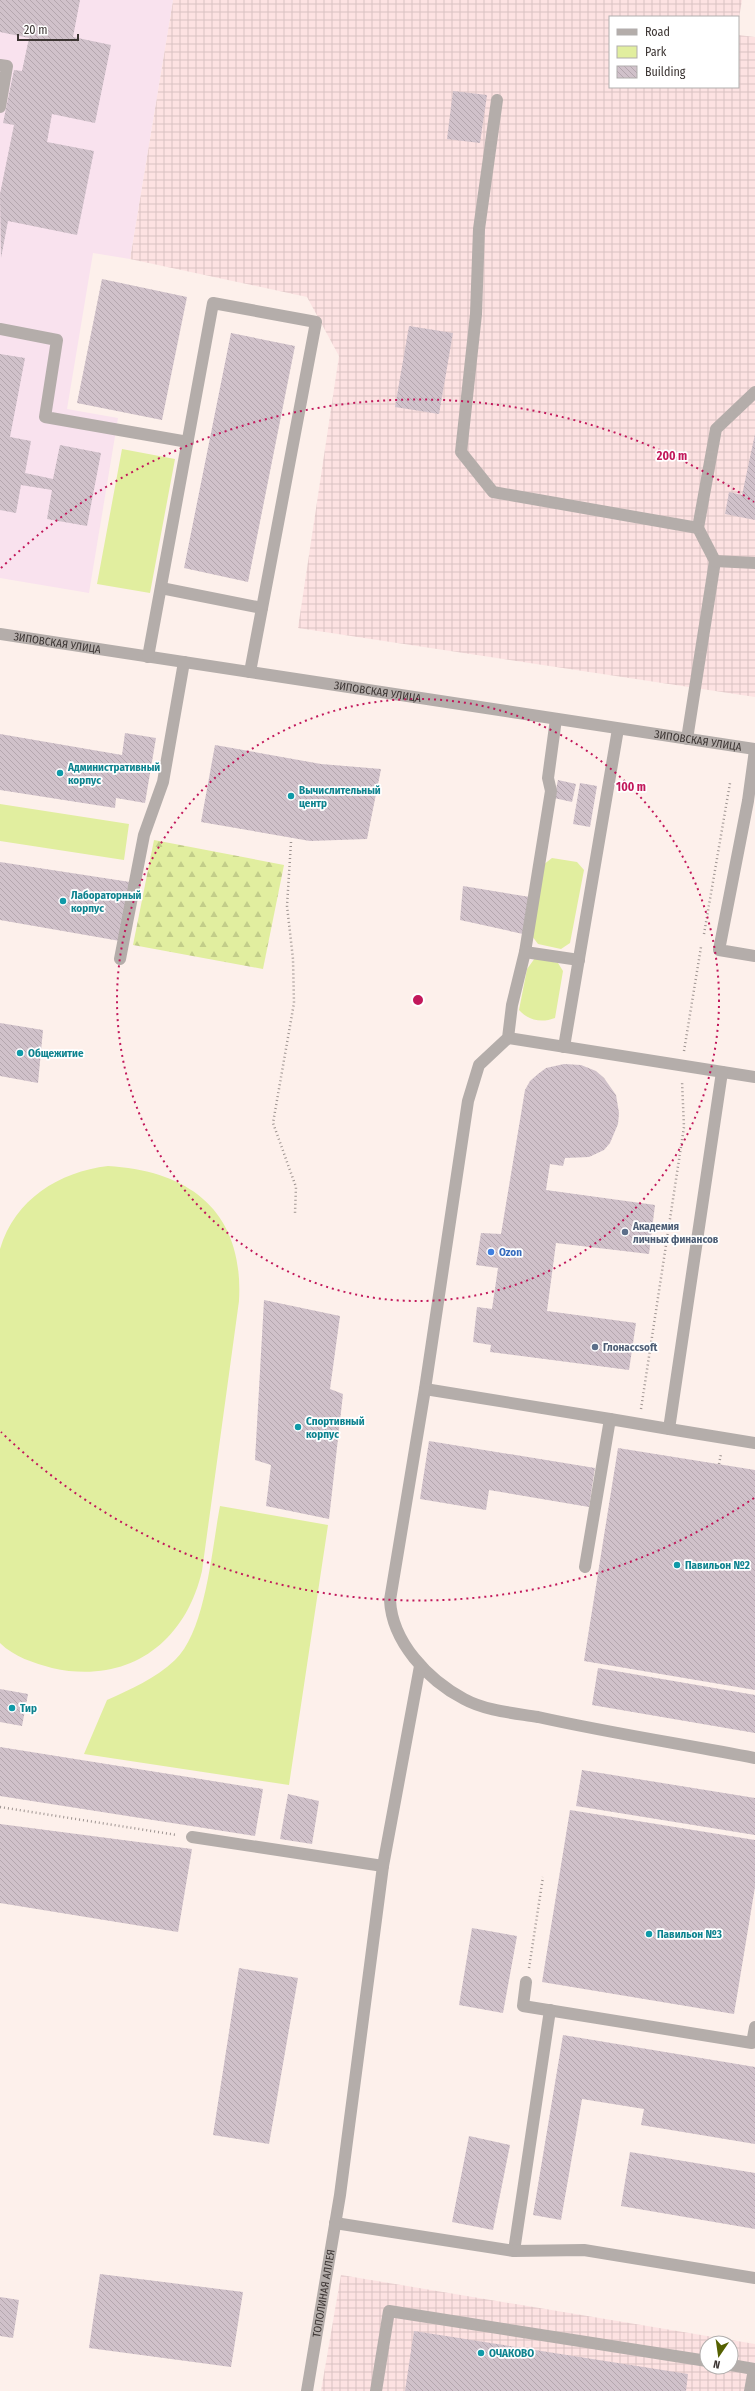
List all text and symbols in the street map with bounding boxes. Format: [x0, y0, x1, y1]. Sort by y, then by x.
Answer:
scale bar [18, 16, 78, 42]
legend [609, 16, 739, 88]
text: 20 m [24, 23, 48, 37]
text: Road [645, 25, 670, 39]
text: Park [645, 45, 667, 59]
text: Building [645, 65, 686, 79]
text: 200 m [656, 449, 687, 463]
street label: ЗИПОВСКАЯ УЛИЦА [13, 630, 102, 656]
street label: ЗИПОВСКАЯ УЛИЦА [333, 679, 422, 705]
street label: ЗИПОВСКАЯ УЛИЦА [653, 728, 743, 754]
place label: Административный корпус [67, 761, 160, 787]
marker: Административный корпус [55, 768, 65, 778]
text: 100 m [616, 780, 646, 794]
place label: Вычислительный центр [299, 784, 381, 810]
marker: Вычислительный центр [286, 791, 296, 801]
place label: Лабораторный корпус [71, 889, 142, 915]
marker: Лабораторный корпус [58, 896, 68, 906]
centre of rings [411, 993, 425, 1007]
place label: Общежитие [28, 1047, 84, 1060]
marker: Общежитие [15, 1048, 25, 1058]
place label: Академия личных финансов [632, 1220, 719, 1246]
marker: Академия личных финансов [620, 1227, 630, 1237]
place label: Ozon [499, 1246, 522, 1259]
marker: Ozon [486, 1247, 496, 1257]
place label: Глонассsoft [603, 1341, 658, 1354]
marker: Глонассsoft [590, 1342, 600, 1352]
place label: Спортивный корпус [306, 1415, 365, 1441]
marker: Спортивный корпус [293, 1422, 303, 1432]
place label: Павильон №2 [685, 1559, 750, 1572]
marker: Павильон №2 [672, 1560, 682, 1570]
place label: Тир [20, 1702, 37, 1715]
marker: Тир [7, 1703, 17, 1713]
place label: Павильон №3 [657, 1928, 722, 1941]
marker: Павильон №3 [644, 1929, 654, 1939]
street label: ТОПОЛИНАЯ АЛЛЕЯ [310, 2248, 338, 2339]
north arrow [699, 2335, 739, 2375]
place label: ОЧАКОВО [489, 2347, 534, 2360]
marker: ОЧАКОВО [476, 2348, 486, 2358]
text: N [712, 2357, 722, 2371]

